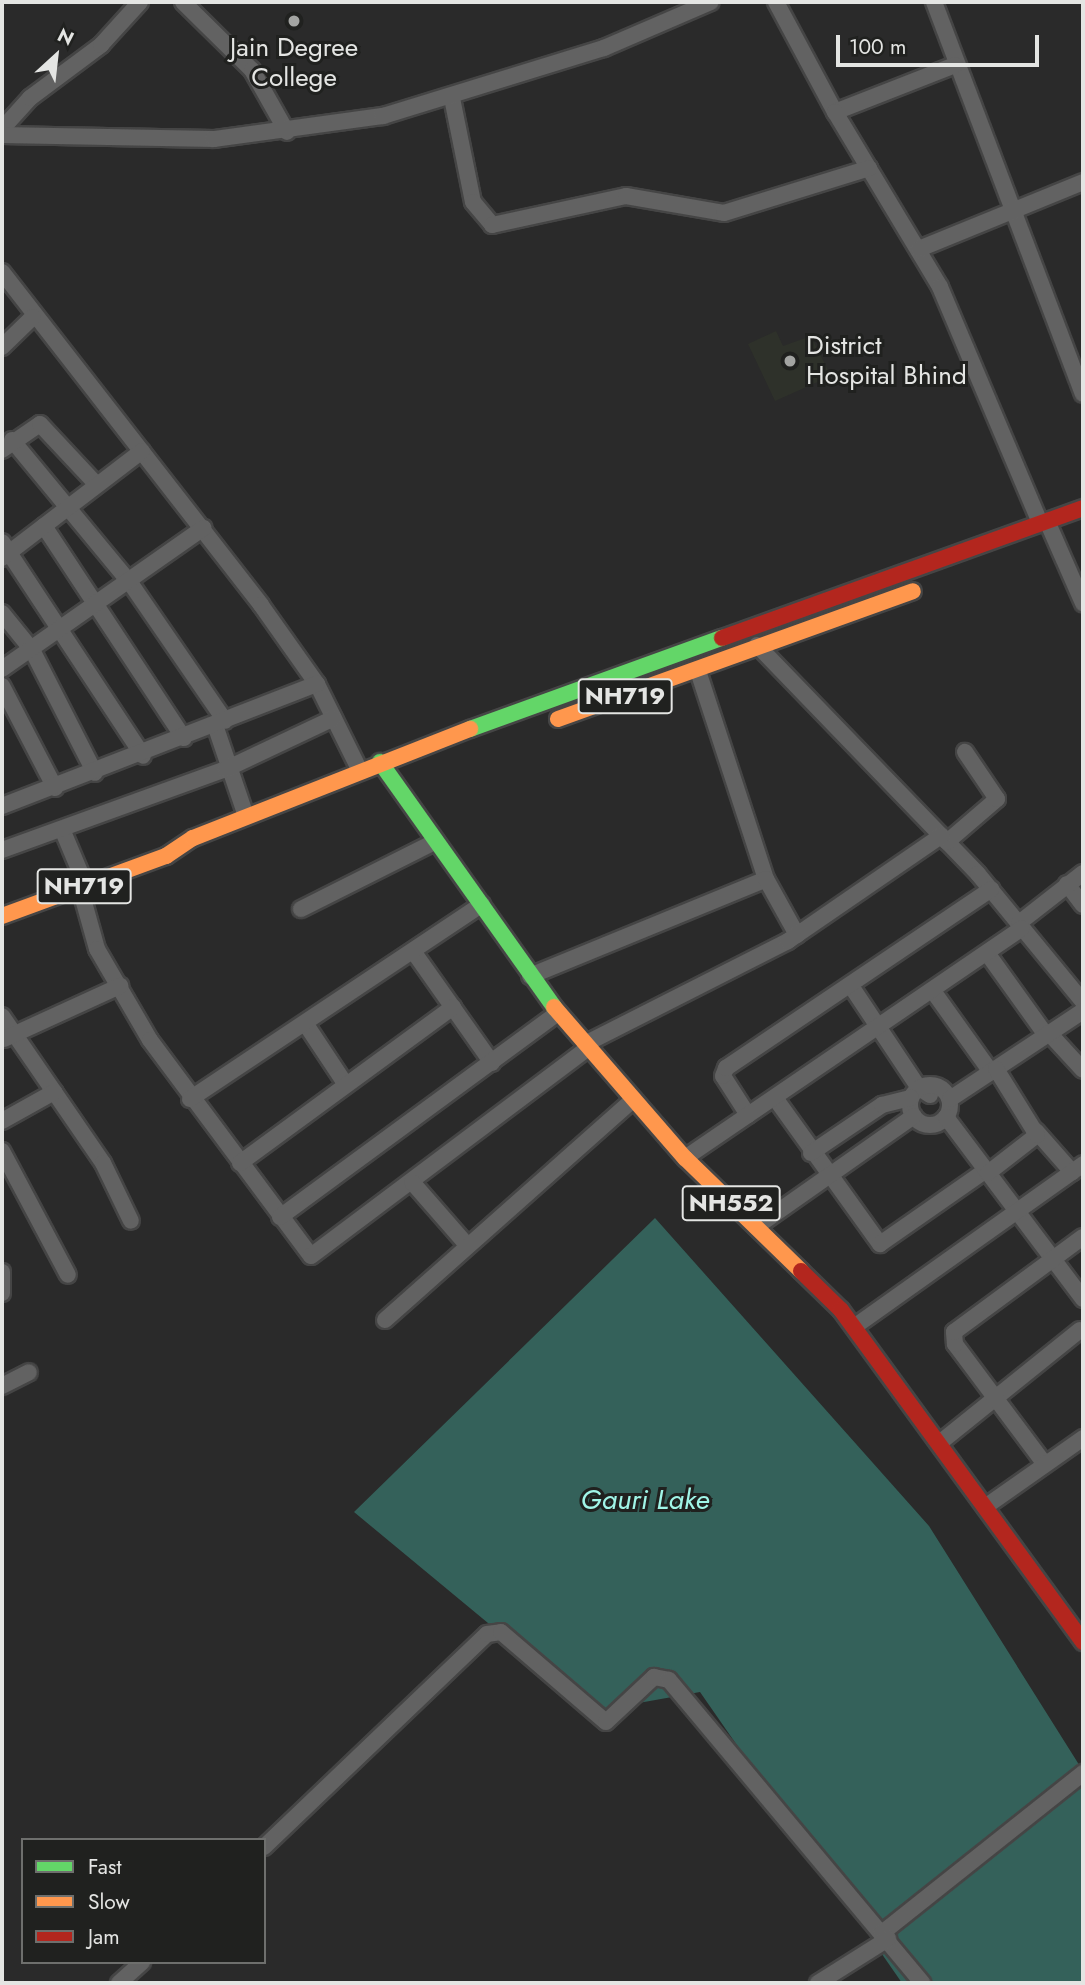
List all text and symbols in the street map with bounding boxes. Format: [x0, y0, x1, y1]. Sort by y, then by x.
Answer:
marker: Jain Degree College [286, 13, 302, 29]
north arrow [21, 21, 91, 91]
text: N [53, 21, 79, 52]
scale bar [840, 21, 1043, 65]
place label: Jain Degree College [230, 32, 358, 94]
text: 100 m [849, 32, 906, 62]
place label: District Hospital Bhind [806, 330, 967, 392]
marker: District Hospital Bhind [780, 351, 800, 371]
road number: NH719 [576, 676, 674, 716]
road number: NH719 [35, 866, 133, 906]
road number: NH552 [680, 1182, 782, 1224]
water label: Gauri Lake [581, 1483, 709, 1517]
legend [21, 1838, 266, 1964]
text: Fast [88, 1852, 121, 1882]
text: Slow [88, 1887, 130, 1917]
text: Jam [88, 1922, 120, 1952]

